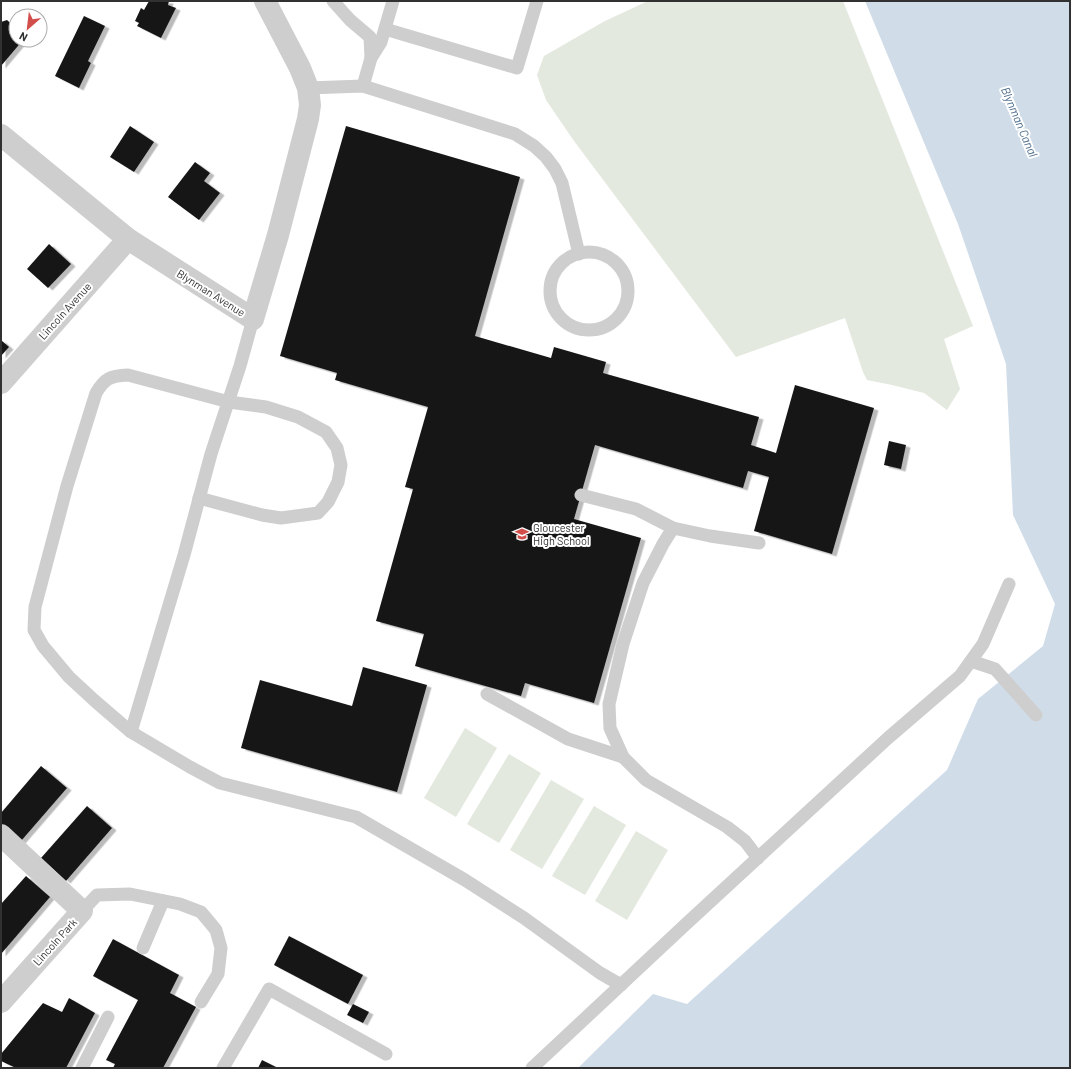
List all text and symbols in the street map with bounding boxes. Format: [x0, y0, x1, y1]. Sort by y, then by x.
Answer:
north arrow [8, 8, 48, 48]
text: N [17, 30, 29, 45]
water label: Blynman Canal [999, 84, 1041, 159]
street label: Blynman Avenue [175, 266, 248, 319]
street label: Lincoln Avenue [36, 279, 94, 342]
place label: Gloucester High School [533, 521, 590, 547]
school or university icon: Gloucester High School [514, 526, 530, 542]
street label: Lincoln Park [30, 915, 79, 968]

